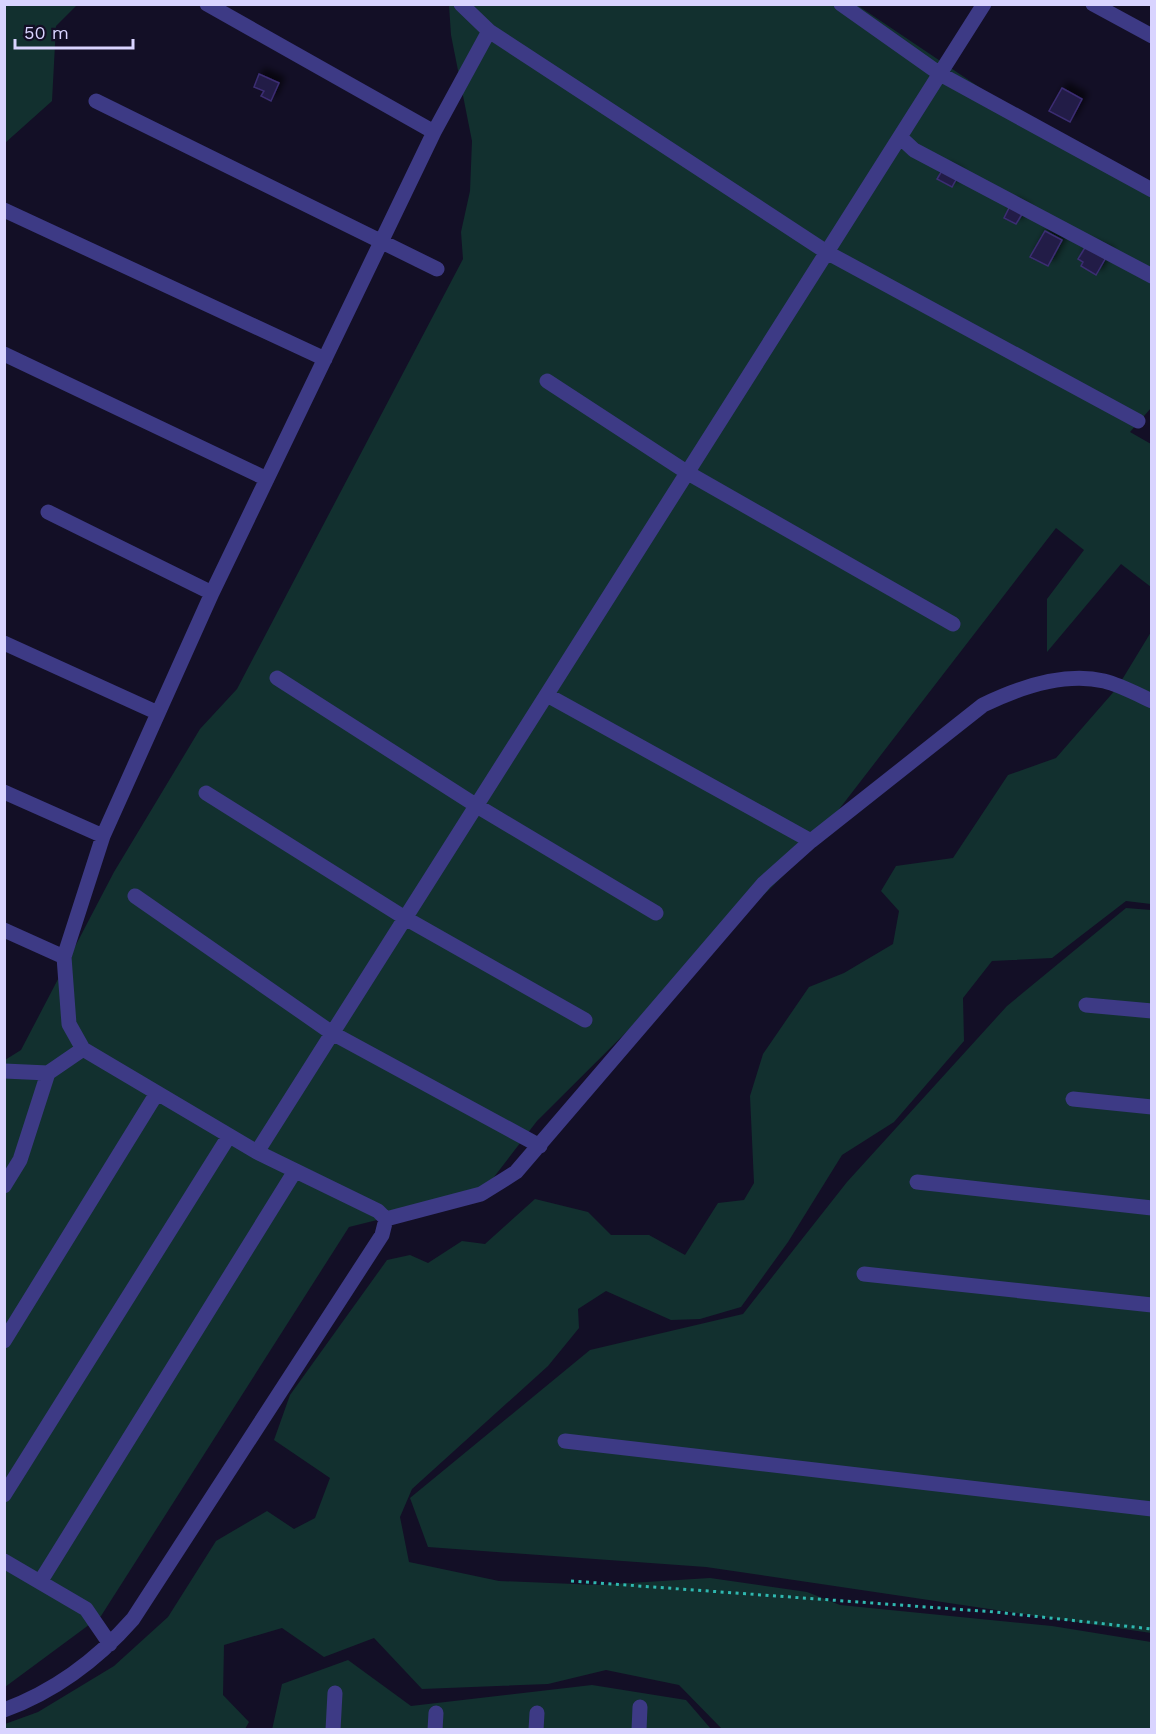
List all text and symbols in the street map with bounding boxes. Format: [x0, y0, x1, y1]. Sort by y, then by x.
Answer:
scale bar [15, 12, 134, 50]
text: 50 m [24, 22, 69, 43]

